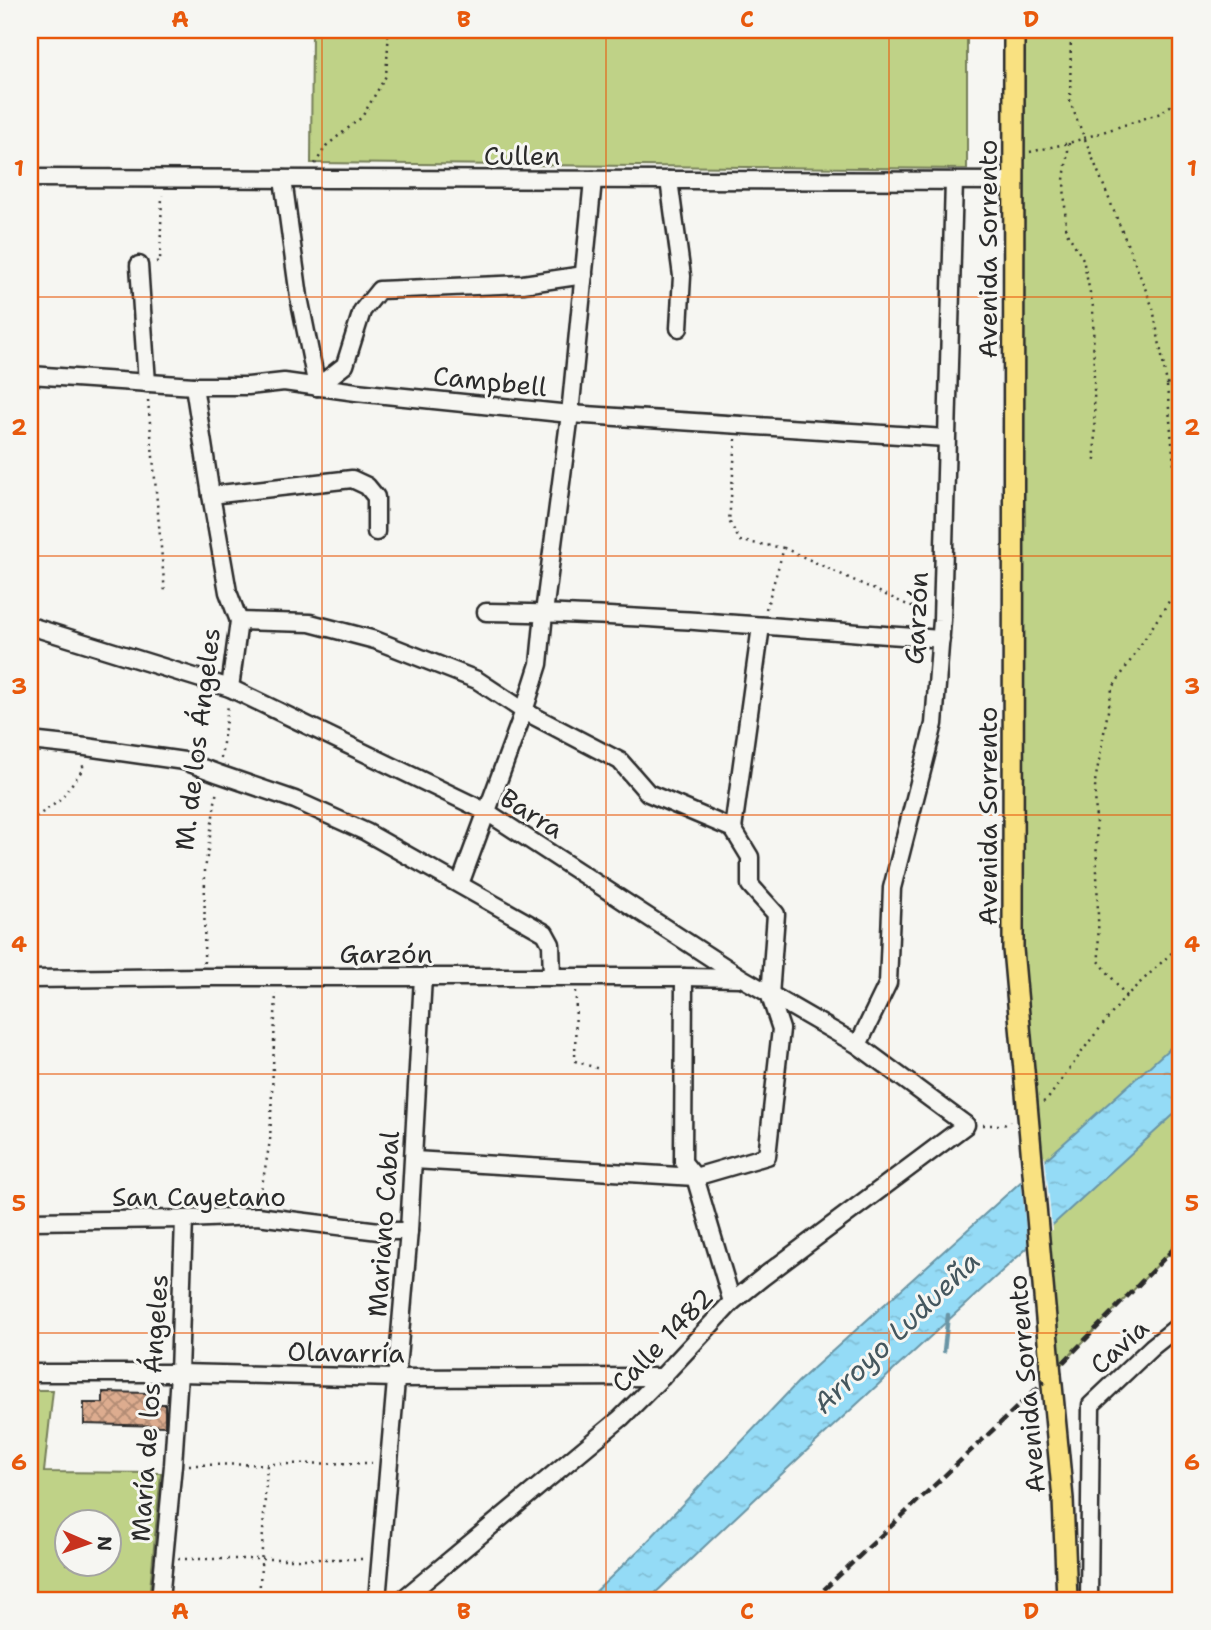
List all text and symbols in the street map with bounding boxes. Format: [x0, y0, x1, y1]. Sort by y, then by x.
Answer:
text: A [171, 4, 189, 34]
text: B [457, 4, 471, 34]
text: C [740, 4, 754, 34]
text: D [1023, 4, 1039, 34]
street label: Cullen [484, 138, 560, 173]
street label: Avenida Sorrento [970, 140, 1005, 358]
text: 1 [14, 153, 24, 183]
text: 1 [1187, 153, 1197, 183]
street label: Campbell [431, 358, 549, 404]
text: 2 [11, 412, 27, 442]
text: 2 [1184, 412, 1200, 442]
street label: Garzón [896, 571, 936, 665]
street label: M. de los Ángeles [166, 626, 228, 852]
text: 3 [11, 671, 27, 701]
text: 3 [1184, 671, 1200, 701]
street label: Avenida Sorrento [970, 707, 1005, 925]
street label: Barra [493, 780, 571, 846]
text: 4 [11, 929, 27, 959]
text: 4 [1184, 929, 1200, 959]
street label: Garzón [339, 936, 433, 971]
street label: Mariano Cabal [359, 1130, 407, 1318]
street label: San Cayetano [112, 1179, 286, 1214]
text: 5 [12, 1188, 26, 1218]
text: 5 [1185, 1188, 1199, 1218]
water label: Arroyo Ludueña [804, 1242, 988, 1422]
street label: María de los Ángeles [122, 1273, 176, 1543]
street label: Avenida Sorrento [999, 1273, 1053, 1495]
street label: Calle 1482 [603, 1280, 721, 1400]
street label: Cavia [1082, 1310, 1156, 1382]
street label: Olavarría [287, 1333, 405, 1371]
text: 6 [11, 1447, 27, 1477]
text: 6 [1184, 1447, 1200, 1477]
north arrow [52, 1508, 122, 1578]
text: N [92, 1536, 117, 1552]
text: A [171, 1596, 189, 1626]
text: B [457, 1596, 471, 1626]
text: C [740, 1596, 754, 1626]
text: D [1023, 1596, 1039, 1626]

